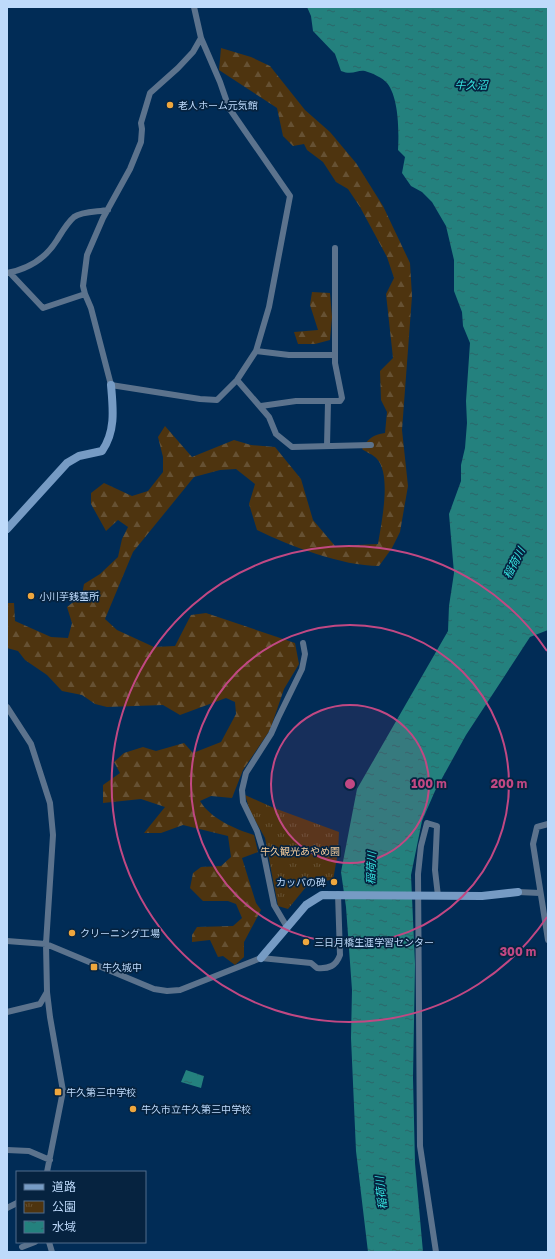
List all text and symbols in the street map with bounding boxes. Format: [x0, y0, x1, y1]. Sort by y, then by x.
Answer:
water label: 牛久沼 [455, 78, 489, 91]
place label: 老人ホーム元気館 [178, 99, 258, 111]
marker: 老人ホーム元気館 [165, 100, 175, 110]
water label: 稲荷川 [500, 544, 528, 580]
place label: 小川芋銭墓所 [39, 590, 99, 602]
marker: 小川芋銭墓所 [26, 591, 36, 601]
text: 100 m [411, 776, 447, 791]
text: 200 m [491, 776, 527, 791]
centre of rings [343, 777, 357, 791]
park label: 牛久観光あやめ園 [260, 845, 340, 857]
water label: 稲荷川 [363, 850, 378, 885]
place label: カッパの碑 [276, 876, 326, 888]
marker: カッパの碑 [329, 877, 339, 887]
place label: クリーニング工場 [80, 927, 160, 939]
marker: クリーニング工場 [67, 928, 77, 938]
place label: 三日月橋生涯学習センター [314, 936, 434, 948]
marker: 三日月橋生涯学習センター [301, 937, 311, 947]
text: 300 m [500, 944, 536, 959]
place label: 牛久城中 [102, 961, 142, 973]
marker: 牛久城中 [89, 962, 99, 972]
place label: 牛久第三中学校 [66, 1086, 136, 1098]
marker: 牛久第三中学校 [53, 1087, 63, 1097]
place label: 牛久市立牛久第三中学校 [141, 1103, 251, 1115]
marker: 牛久市立牛久第三中学校 [128, 1104, 138, 1114]
legend [16, 1171, 146, 1243]
water label: 稲荷川 [372, 1175, 389, 1210]
text: 道路 [52, 1179, 76, 1194]
text: 公園 [52, 1199, 76, 1214]
text: 水域 [52, 1219, 76, 1234]

